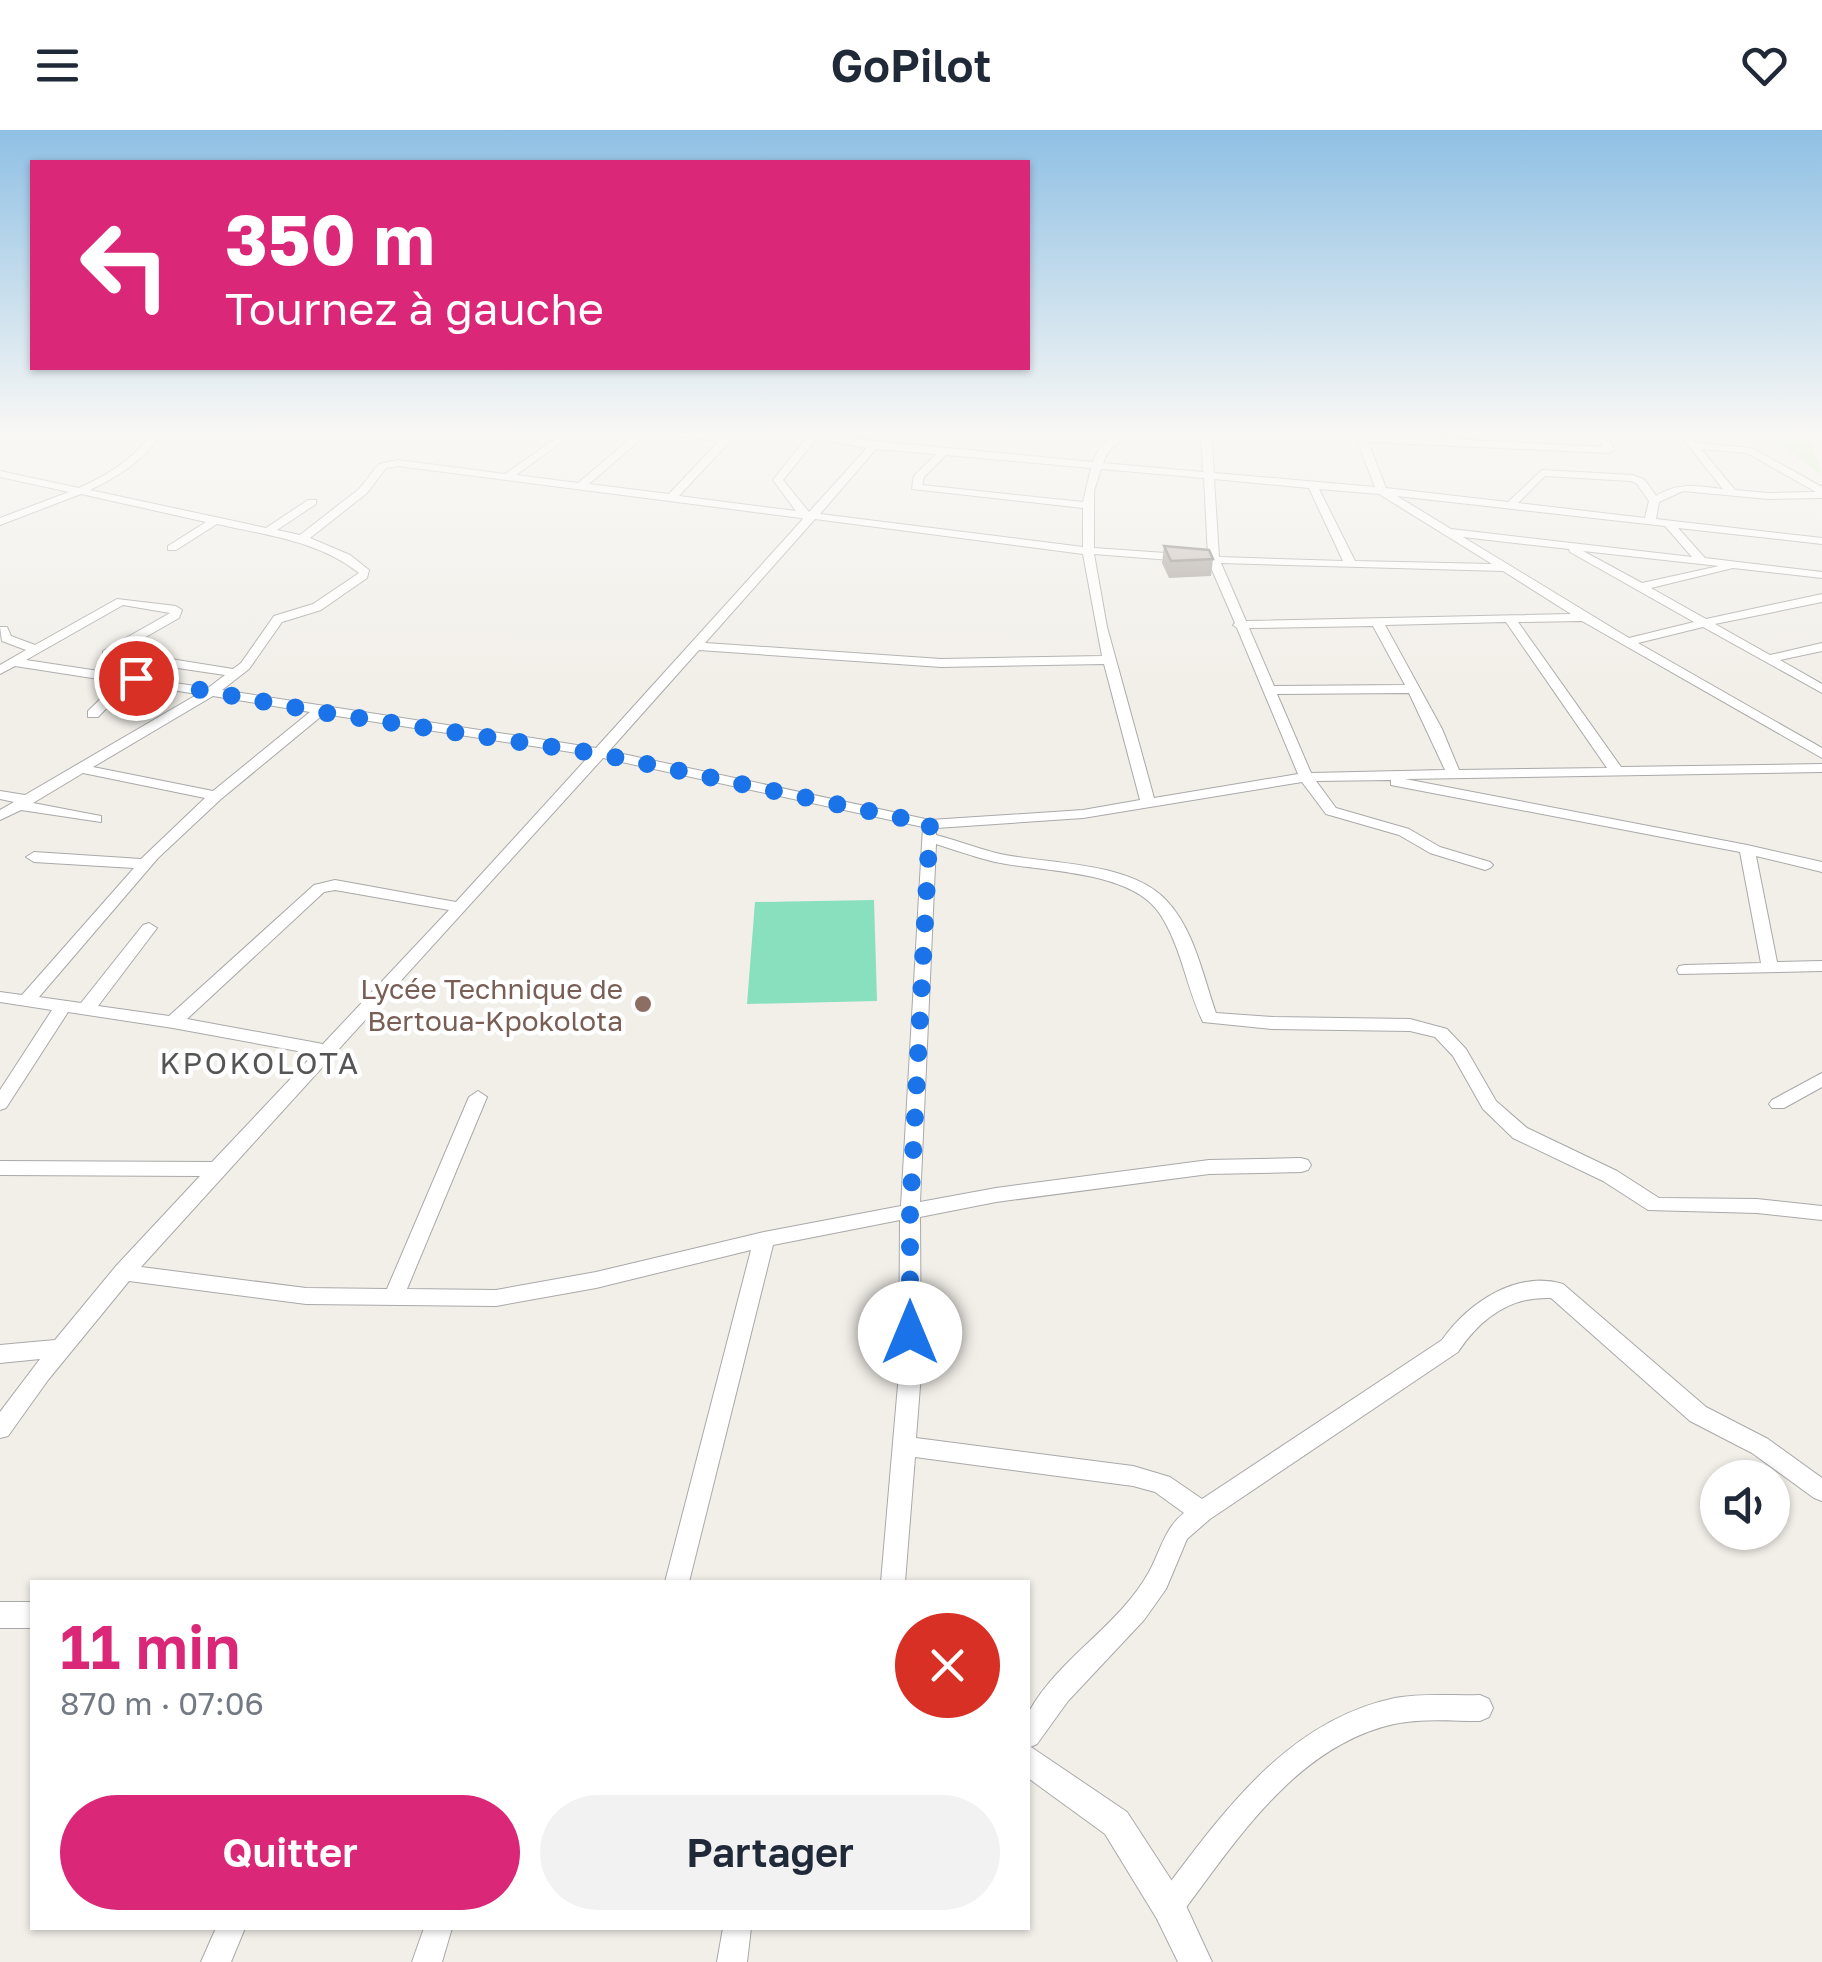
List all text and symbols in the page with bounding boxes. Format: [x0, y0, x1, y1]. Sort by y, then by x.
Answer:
icon: menu [30, 38, 85, 93]
text: GoPilot [830, 38, 992, 92]
icon: heart [1737, 38, 1792, 93]
text: 350 m [225, 196, 435, 280]
icon: left [60, 200, 190, 330]
text: Tournez à gauche [225, 281, 604, 335]
pin [94, 636, 179, 721]
icon: arrive [109, 651, 164, 706]
place label: Lycée Technique de Bertoua-Kpokolota [360, 972, 623, 1037]
marker: Lycée Technique de Bertoua-Kpokolota [632, 993, 654, 1015]
district label: KPOKOLOTA [159, 1045, 361, 1081]
position arrow [858, 1281, 962, 1385]
map controls [1700, 1460, 1790, 1550]
button: sound [1700, 1460, 1790, 1550]
text: 11 min [60, 1610, 241, 1682]
button: close [895, 1613, 1000, 1718]
text: 870 m · 07:06 [60, 1684, 264, 1722]
button: Quitter [60, 1795, 520, 1910]
button: Partager [540, 1795, 1000, 1910]

